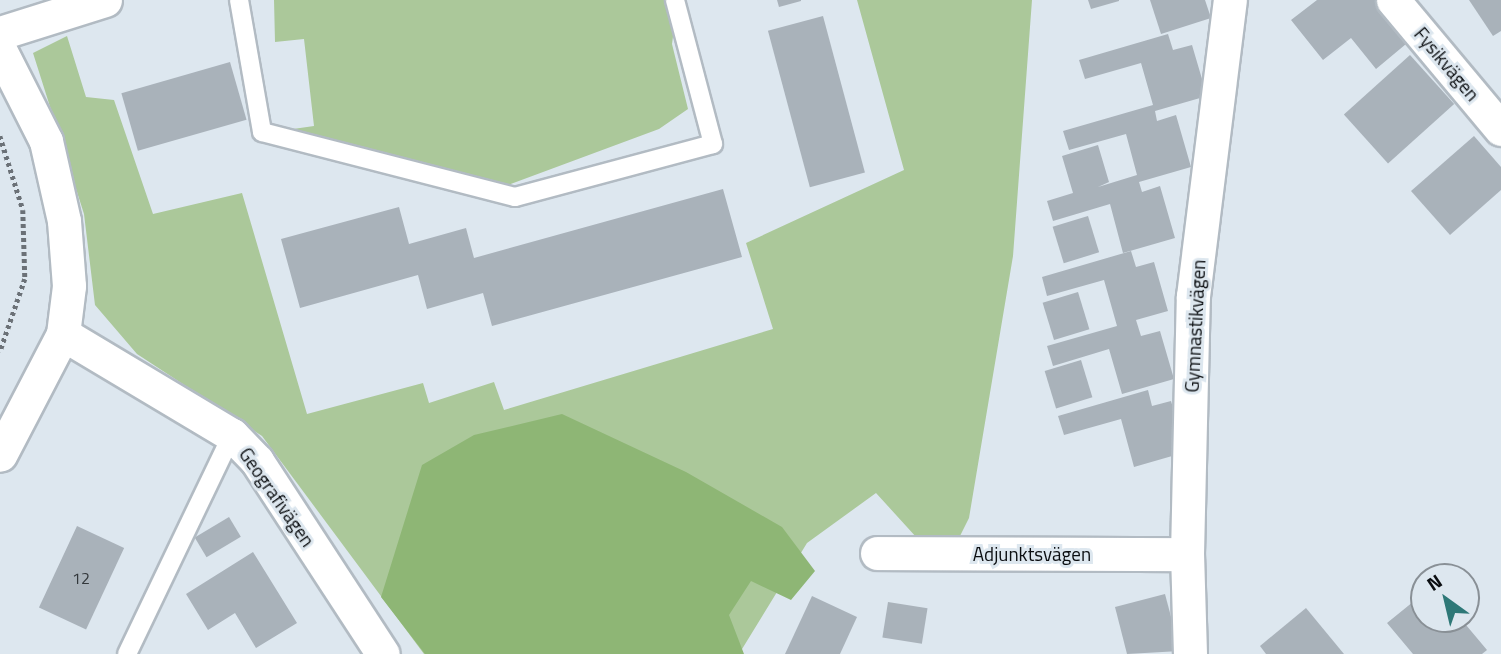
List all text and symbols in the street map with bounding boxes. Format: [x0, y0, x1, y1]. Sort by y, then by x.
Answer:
street label: Fysikvägen [1410, 23, 1484, 105]
street label: Gymnastikvägen [1180, 259, 1210, 393]
street label: Geografivägen [234, 443, 320, 551]
street label: Adjunktsvägen [973, 543, 1091, 565]
north arrow [1410, 563, 1480, 633]
text: N [1421, 566, 1448, 598]
house number: 12 [72, 568, 90, 588]

